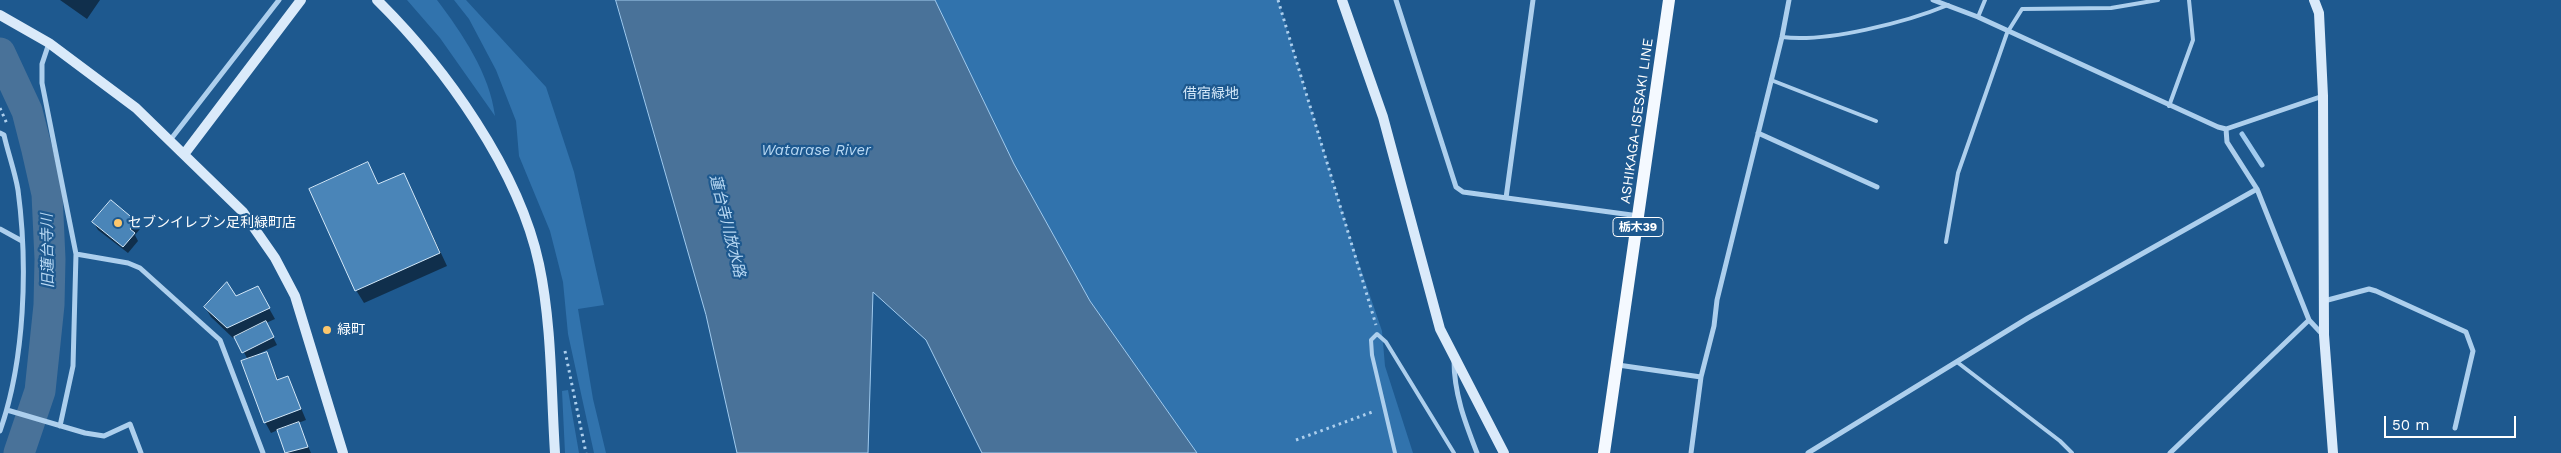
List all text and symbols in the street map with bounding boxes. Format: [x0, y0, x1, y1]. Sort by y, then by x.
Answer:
street label: ASHIKAGA-ISESAKI LINE [1617, 37, 1657, 205]
park label: 借宿緑地 [1183, 86, 1239, 102]
water label: Watarase River [761, 142, 871, 160]
water label: 蓮台寺川放水路 [706, 173, 748, 279]
water label: 旧蓮台寺川 [38, 213, 58, 289]
place label: セブンイレブン足利緑町店 [128, 215, 296, 231]
marker: セブンイレブン足利緑町店 [112, 217, 124, 229]
road number: 栃木39 [1613, 218, 1663, 236]
place label: 緑町 [337, 322, 365, 338]
marker: 緑町 [321, 324, 333, 336]
scale bar [2386, 406, 2518, 438]
text: 50 m [2392, 416, 2429, 434]

